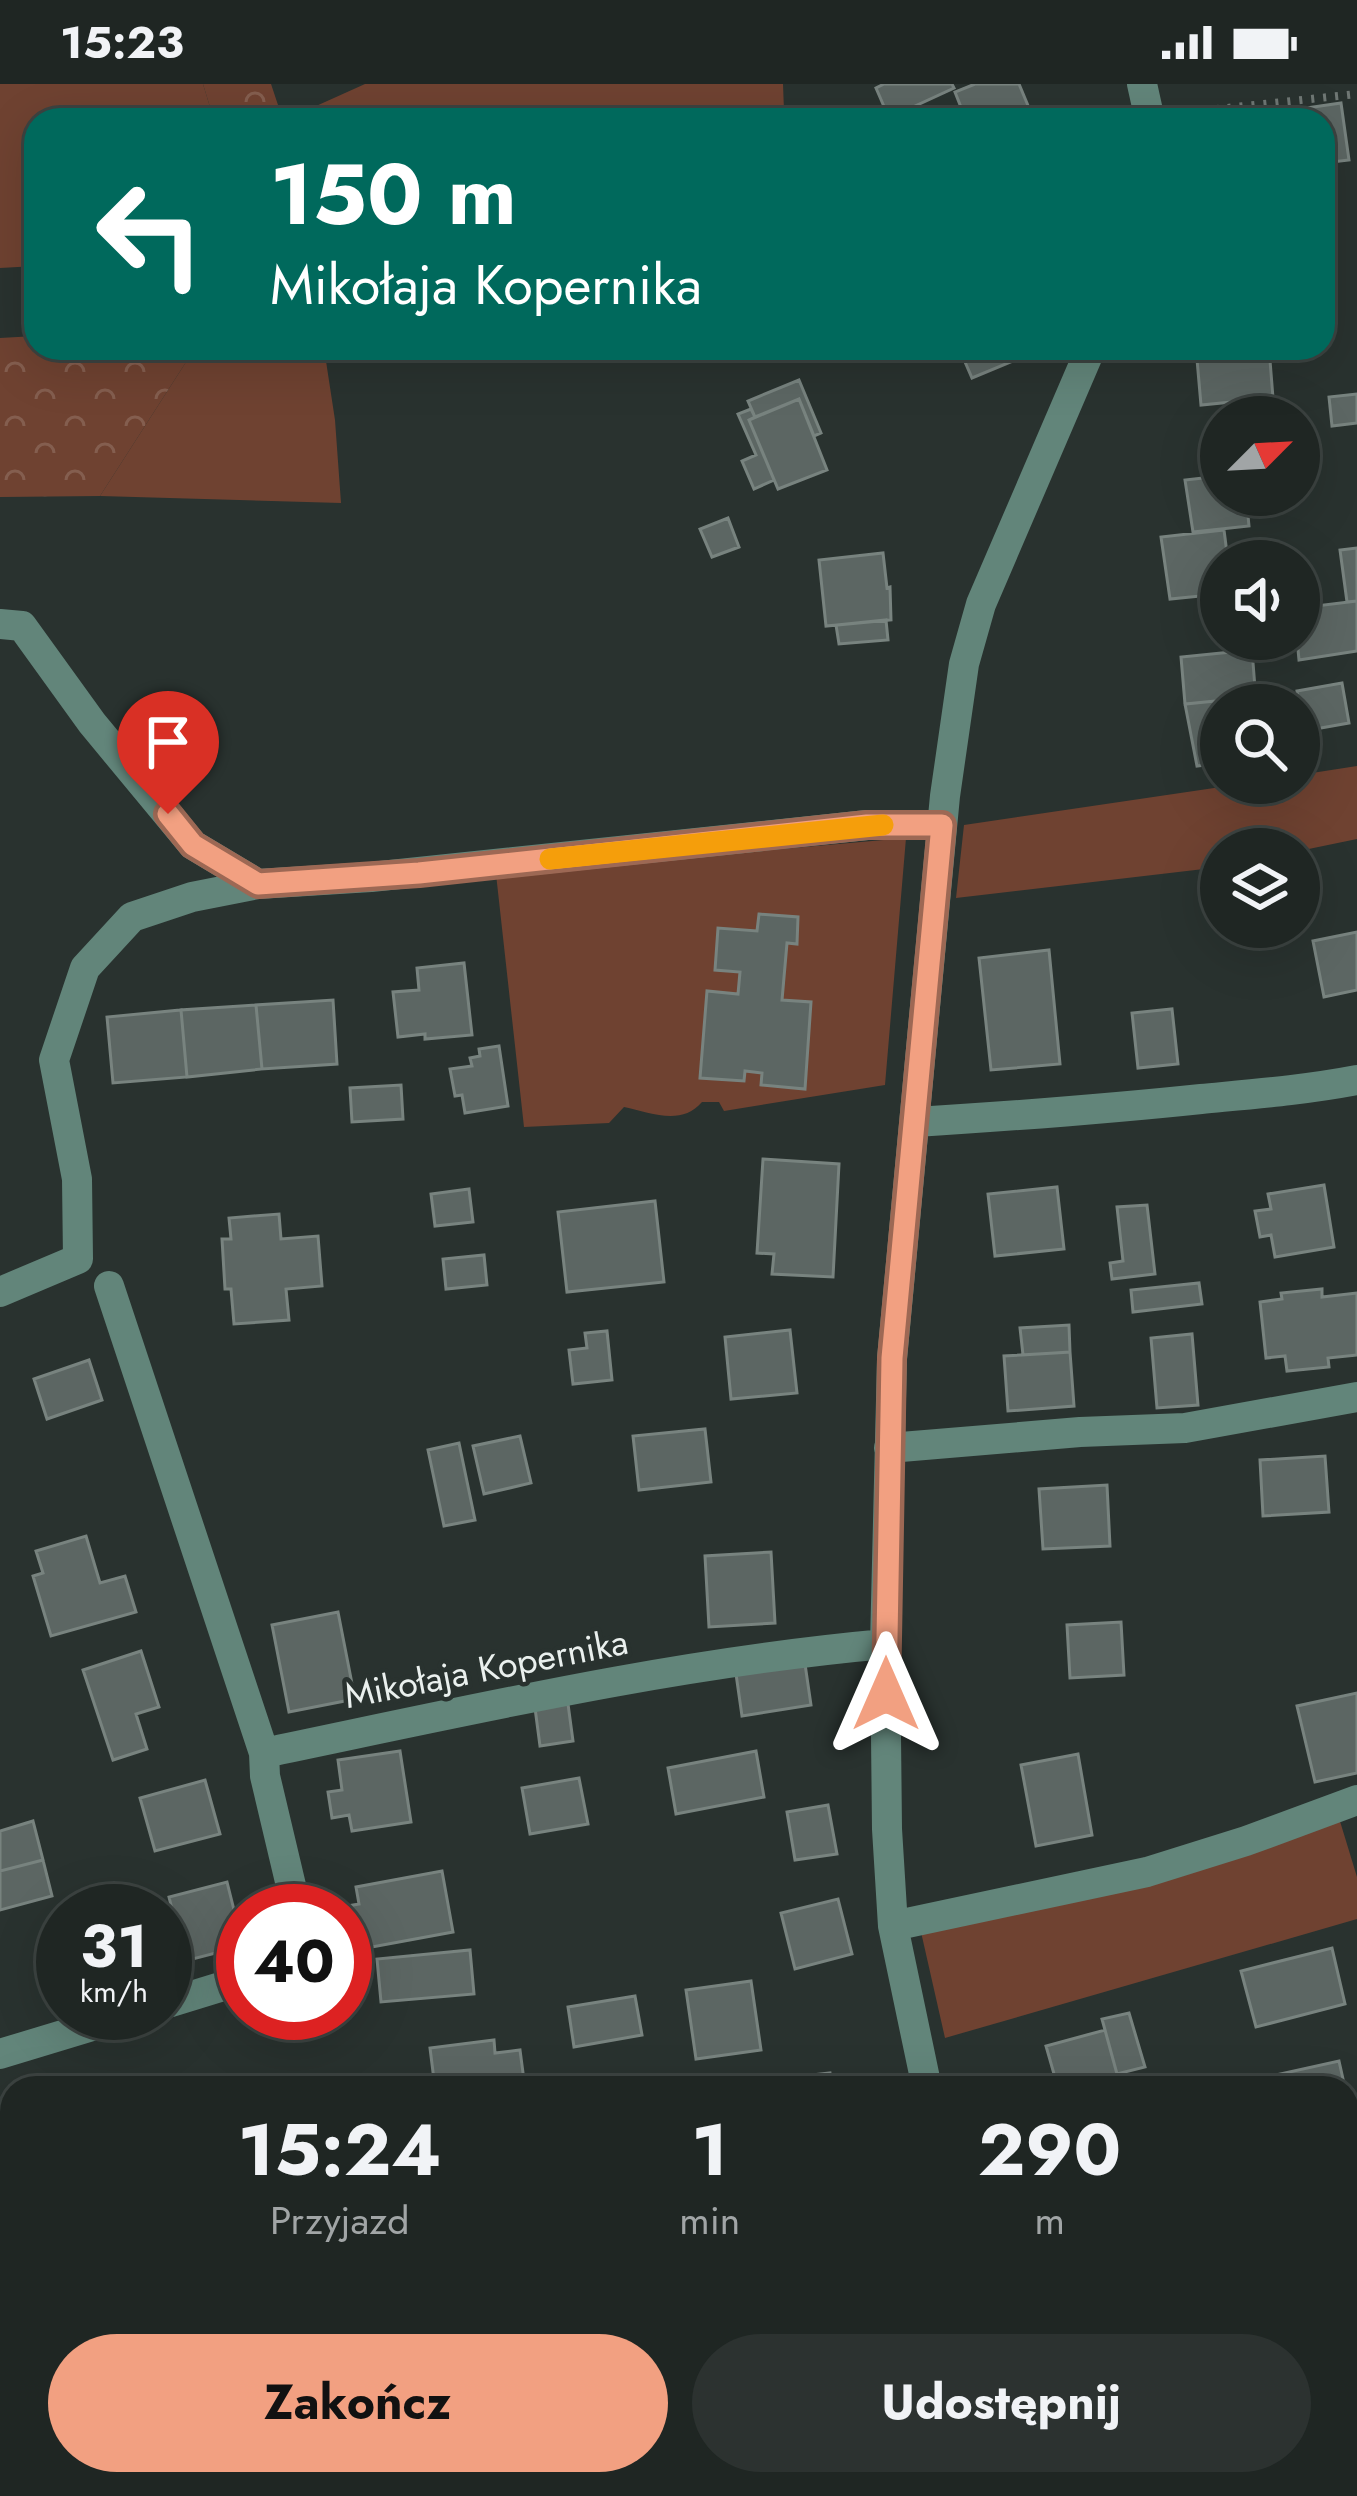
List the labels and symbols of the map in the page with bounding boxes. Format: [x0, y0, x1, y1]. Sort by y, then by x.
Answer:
north arrow [1200, 396, 1320, 516]
pin [117, 691, 219, 814]
street label: Mikołaja Kopernika [340, 1615, 632, 1721]
position arrow [823, 1631, 949, 1757]
speed limit sign: 40 [216, 1884, 372, 2040]

